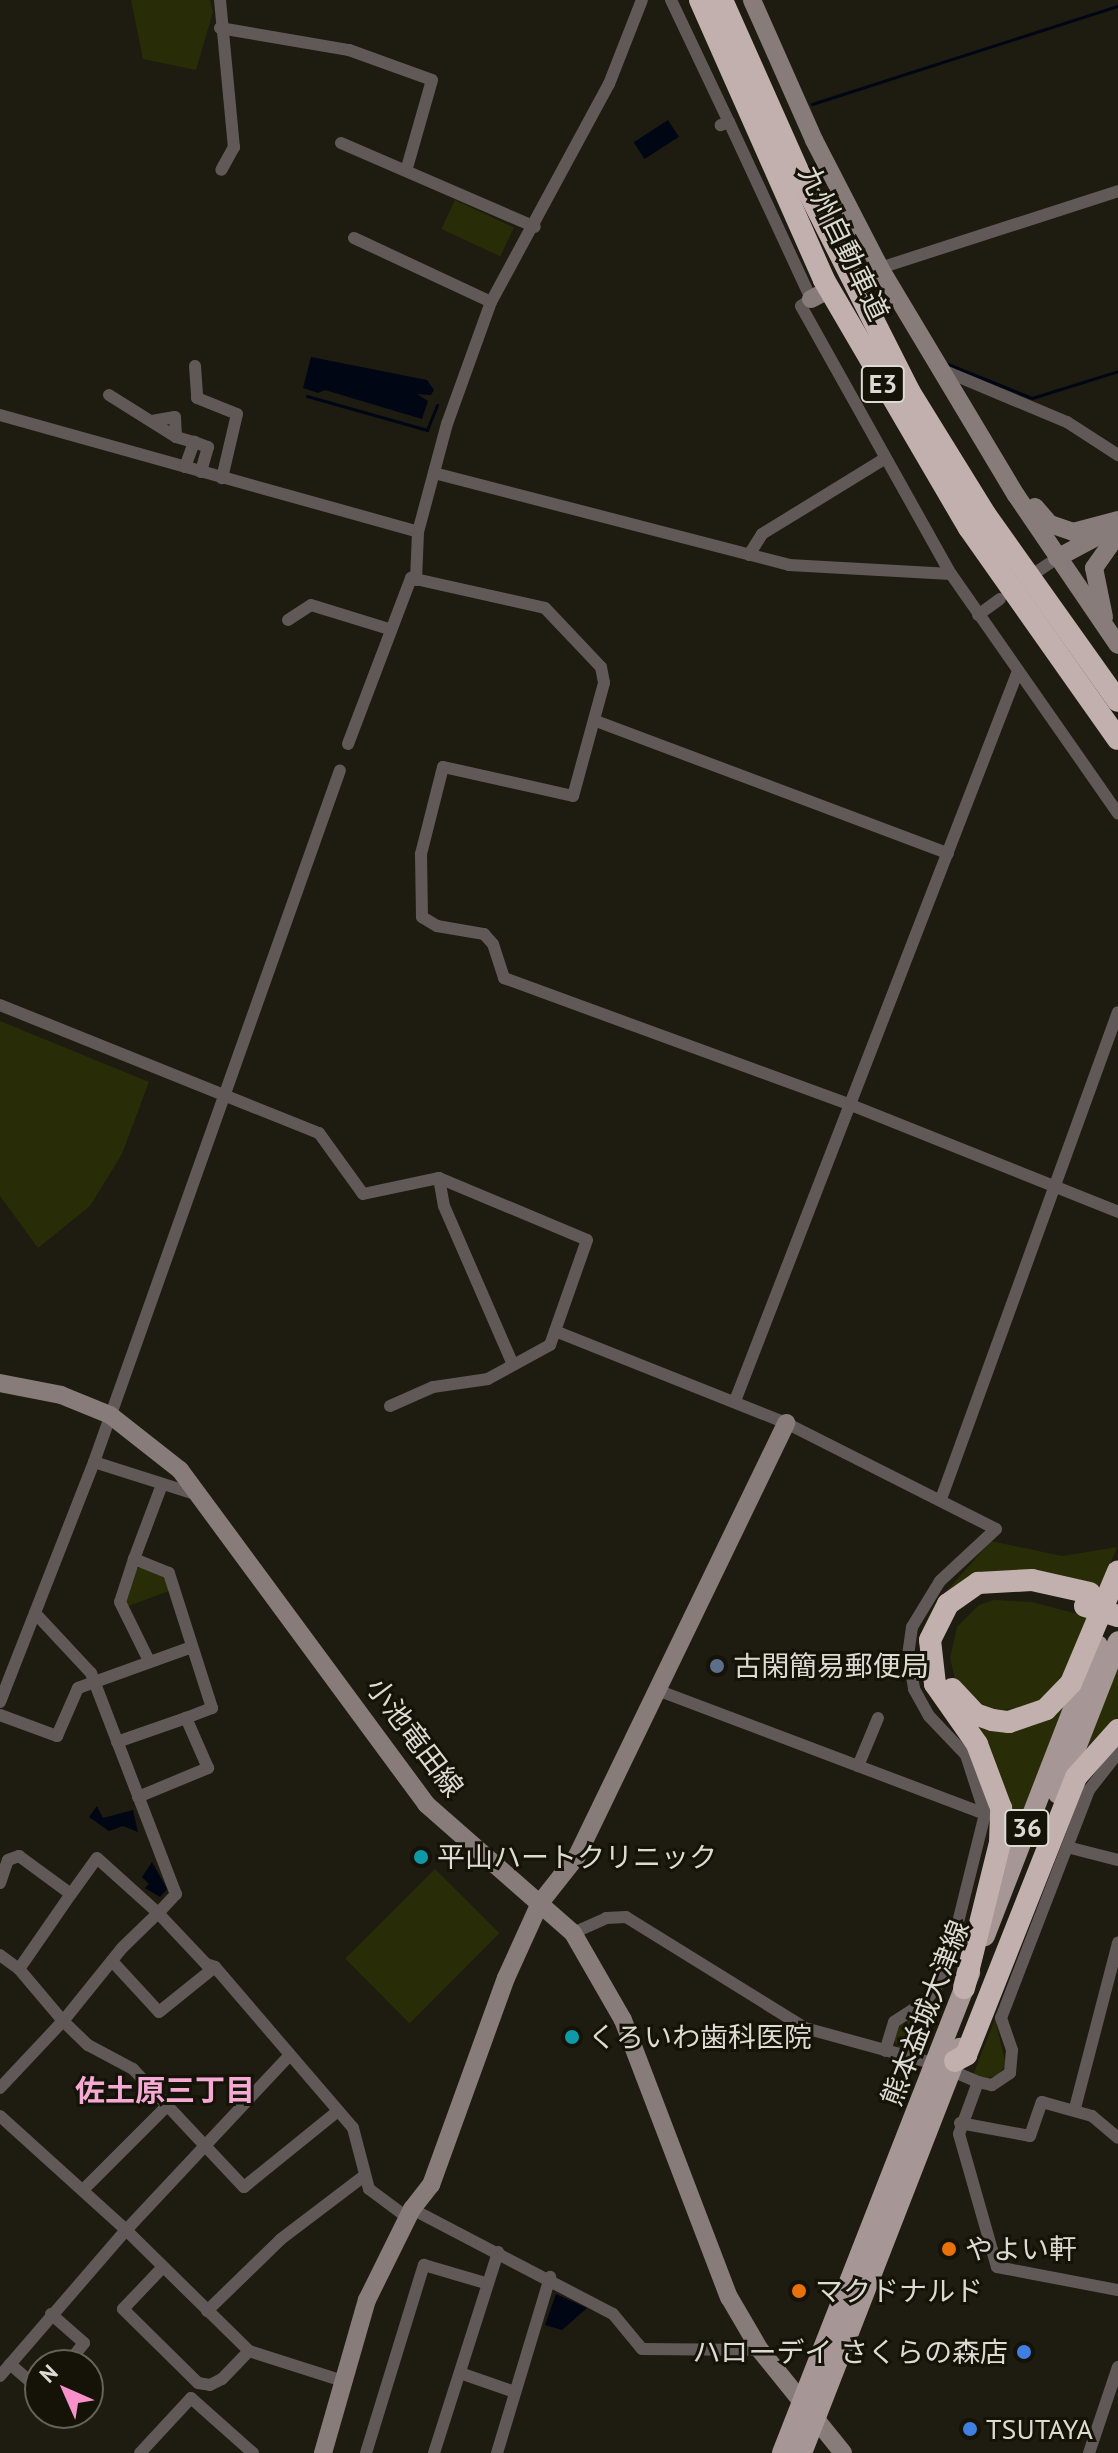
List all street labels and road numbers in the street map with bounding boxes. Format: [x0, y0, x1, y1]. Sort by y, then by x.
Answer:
street label: 九州自動車道 [792, 160, 896, 326]
road number: E3 [859, 362, 907, 406]
street label: 小池竜田線 [359, 1671, 471, 1803]
road number: 36 [1003, 1806, 1051, 1850]
street label: 熊本益城大津線 [874, 1915, 976, 2111]

